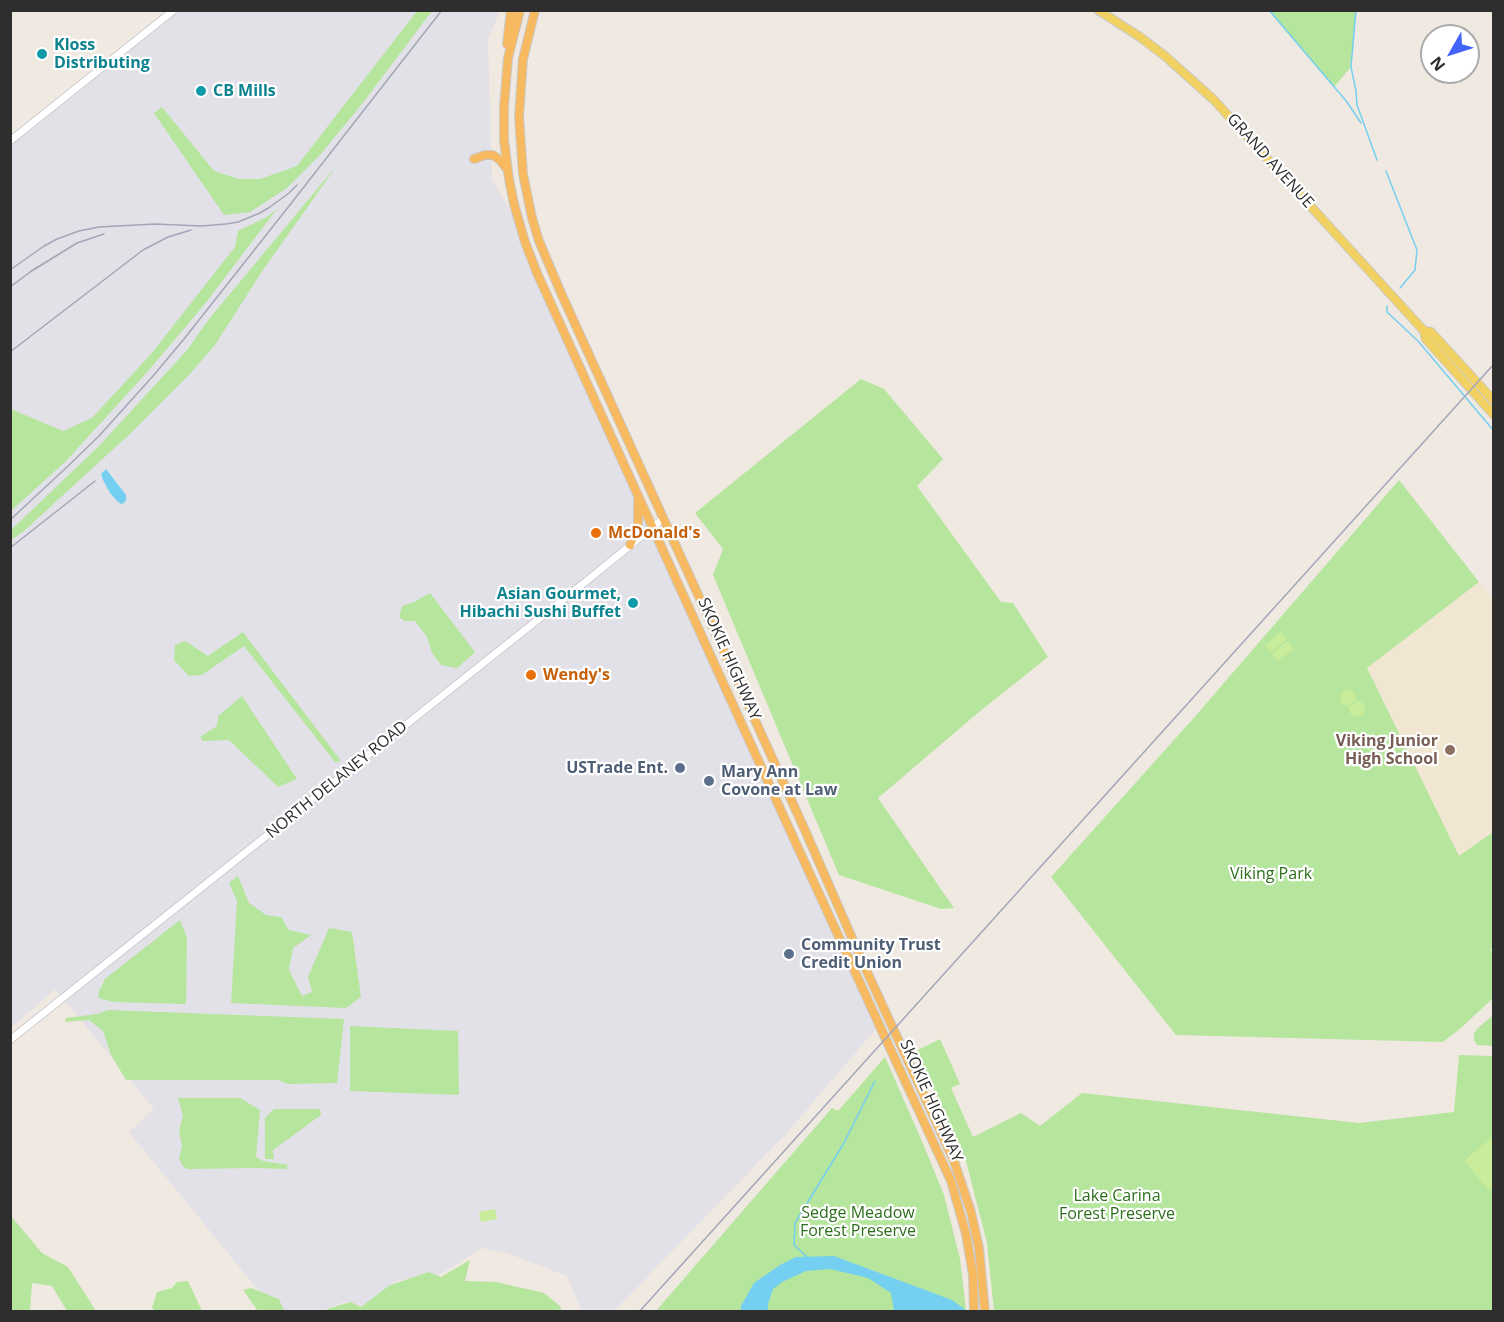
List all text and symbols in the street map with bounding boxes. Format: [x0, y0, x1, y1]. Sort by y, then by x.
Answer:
north arrow [1420, 24, 1480, 84]
place label: Kloss Distributing [54, 35, 150, 73]
marker: Kloss Distributing [35, 47, 49, 61]
text: N [1425, 52, 1450, 76]
place label: CB Mills [213, 81, 276, 101]
marker: CB Mills [194, 84, 208, 98]
street label: GRAND AVENUE [1223, 110, 1317, 212]
place label: McDonald's [608, 523, 700, 543]
marker: McDonald's [589, 526, 603, 540]
place label: Asian Gourmet, Hibachi Sushi Buffet [459, 584, 621, 622]
street label: SKOKIE HIGHWAY [693, 595, 765, 723]
marker: Asian Gourmet, Hibachi Sushi Buffet [626, 596, 640, 610]
place label: Wendy's [543, 665, 610, 685]
marker: Wendy's [524, 668, 538, 682]
street label: NORTH DELANEY ROAD [262, 717, 412, 843]
place label: Viking Junior High School [1336, 731, 1438, 769]
marker: Viking Junior High School [1443, 743, 1457, 757]
place label: USTrade Ent. [566, 758, 668, 778]
marker: USTrade Ent. [673, 761, 687, 775]
place label: Mary Ann Covone at Law [721, 762, 837, 800]
marker: Mary Ann Covone at Law [702, 774, 716, 788]
park label: Viking Park [1230, 864, 1312, 884]
place label: Community Trust Credit Union [801, 935, 941, 973]
marker: Community Trust Credit Union [782, 947, 796, 961]
street label: SKOKIE HIGHWAY [895, 1037, 967, 1165]
park label: Lake Carina Forest Preserve [1059, 1186, 1175, 1224]
park label: Sedge Meadow Forest Preserve [800, 1203, 916, 1241]

